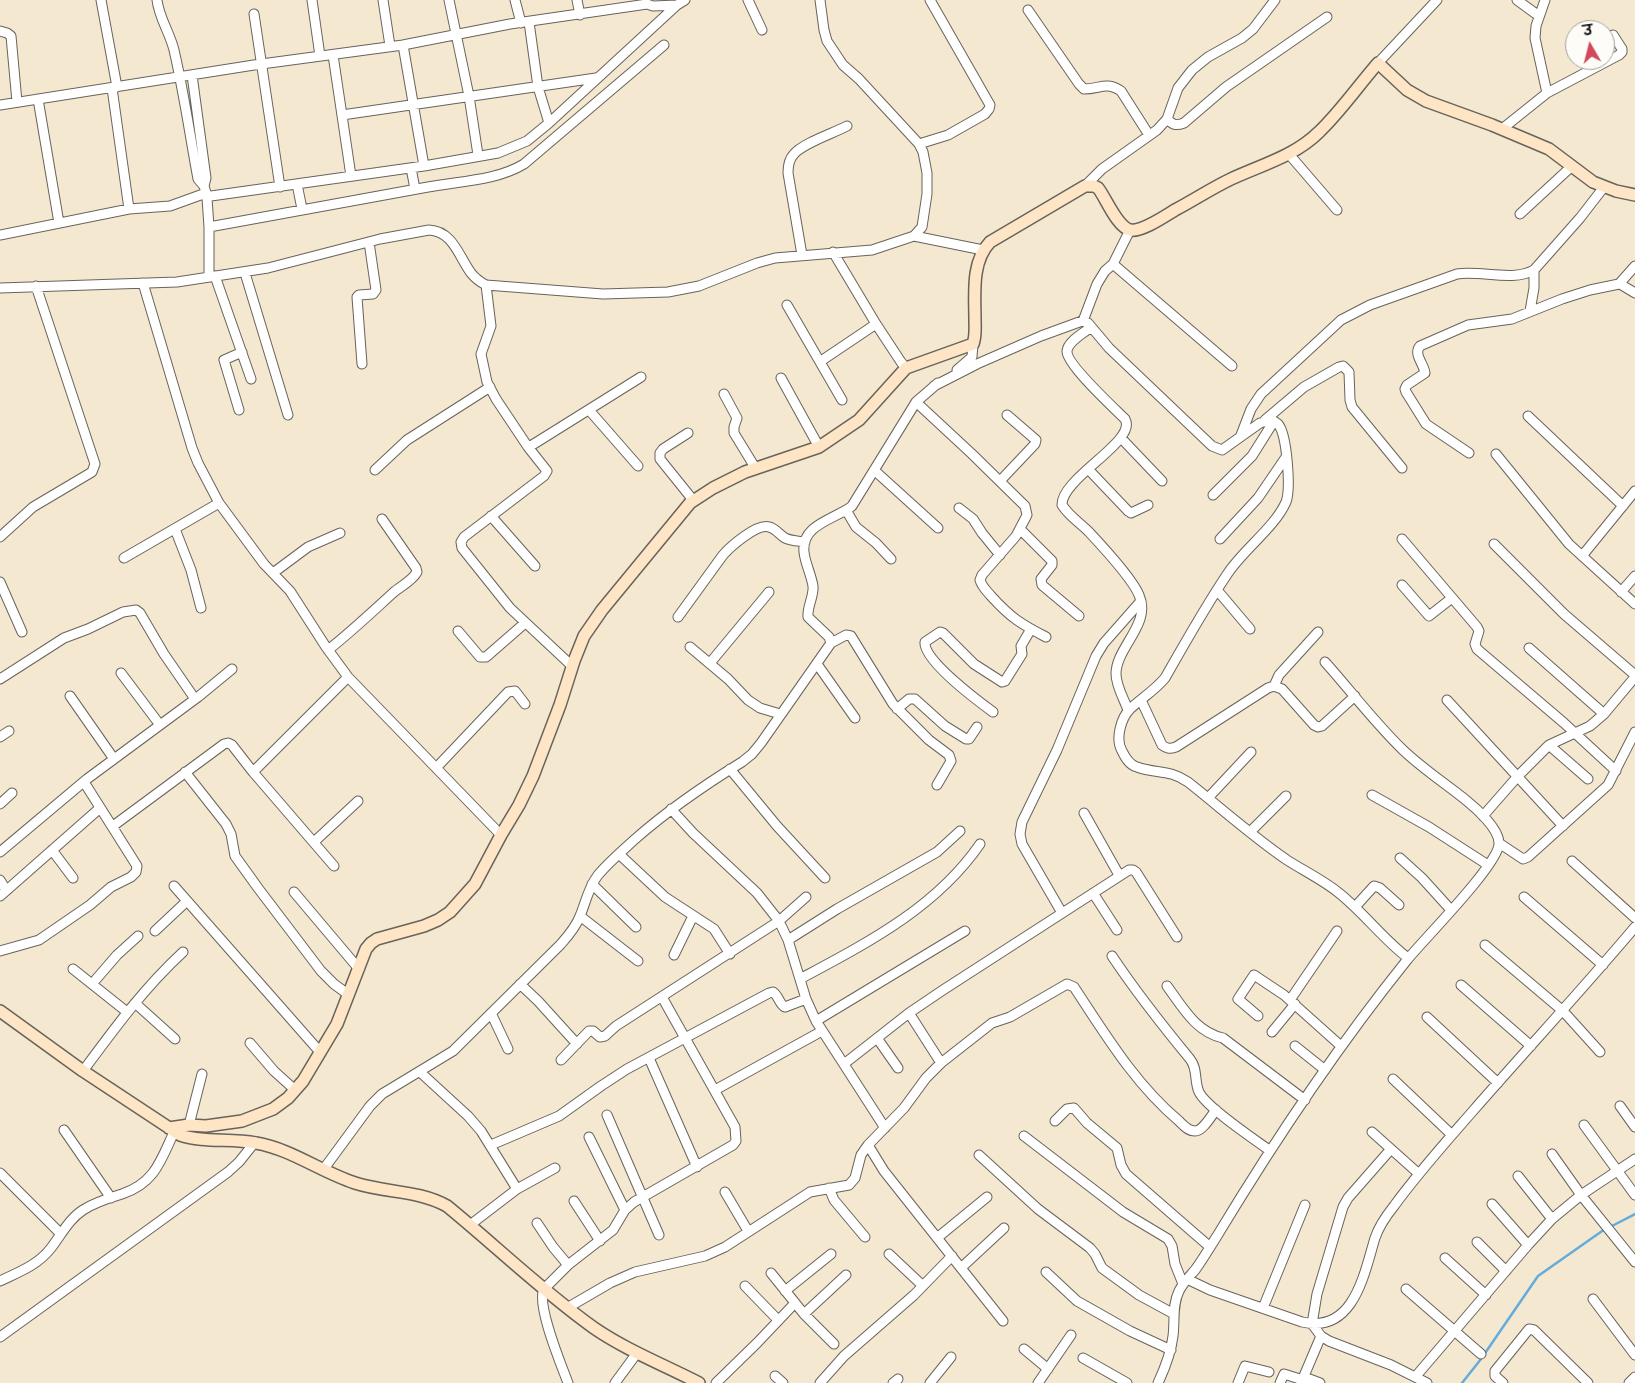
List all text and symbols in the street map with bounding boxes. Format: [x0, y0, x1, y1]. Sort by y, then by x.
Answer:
north arrow [1565, 20, 1615, 70]
text: उ [1582, 22, 1594, 40]

